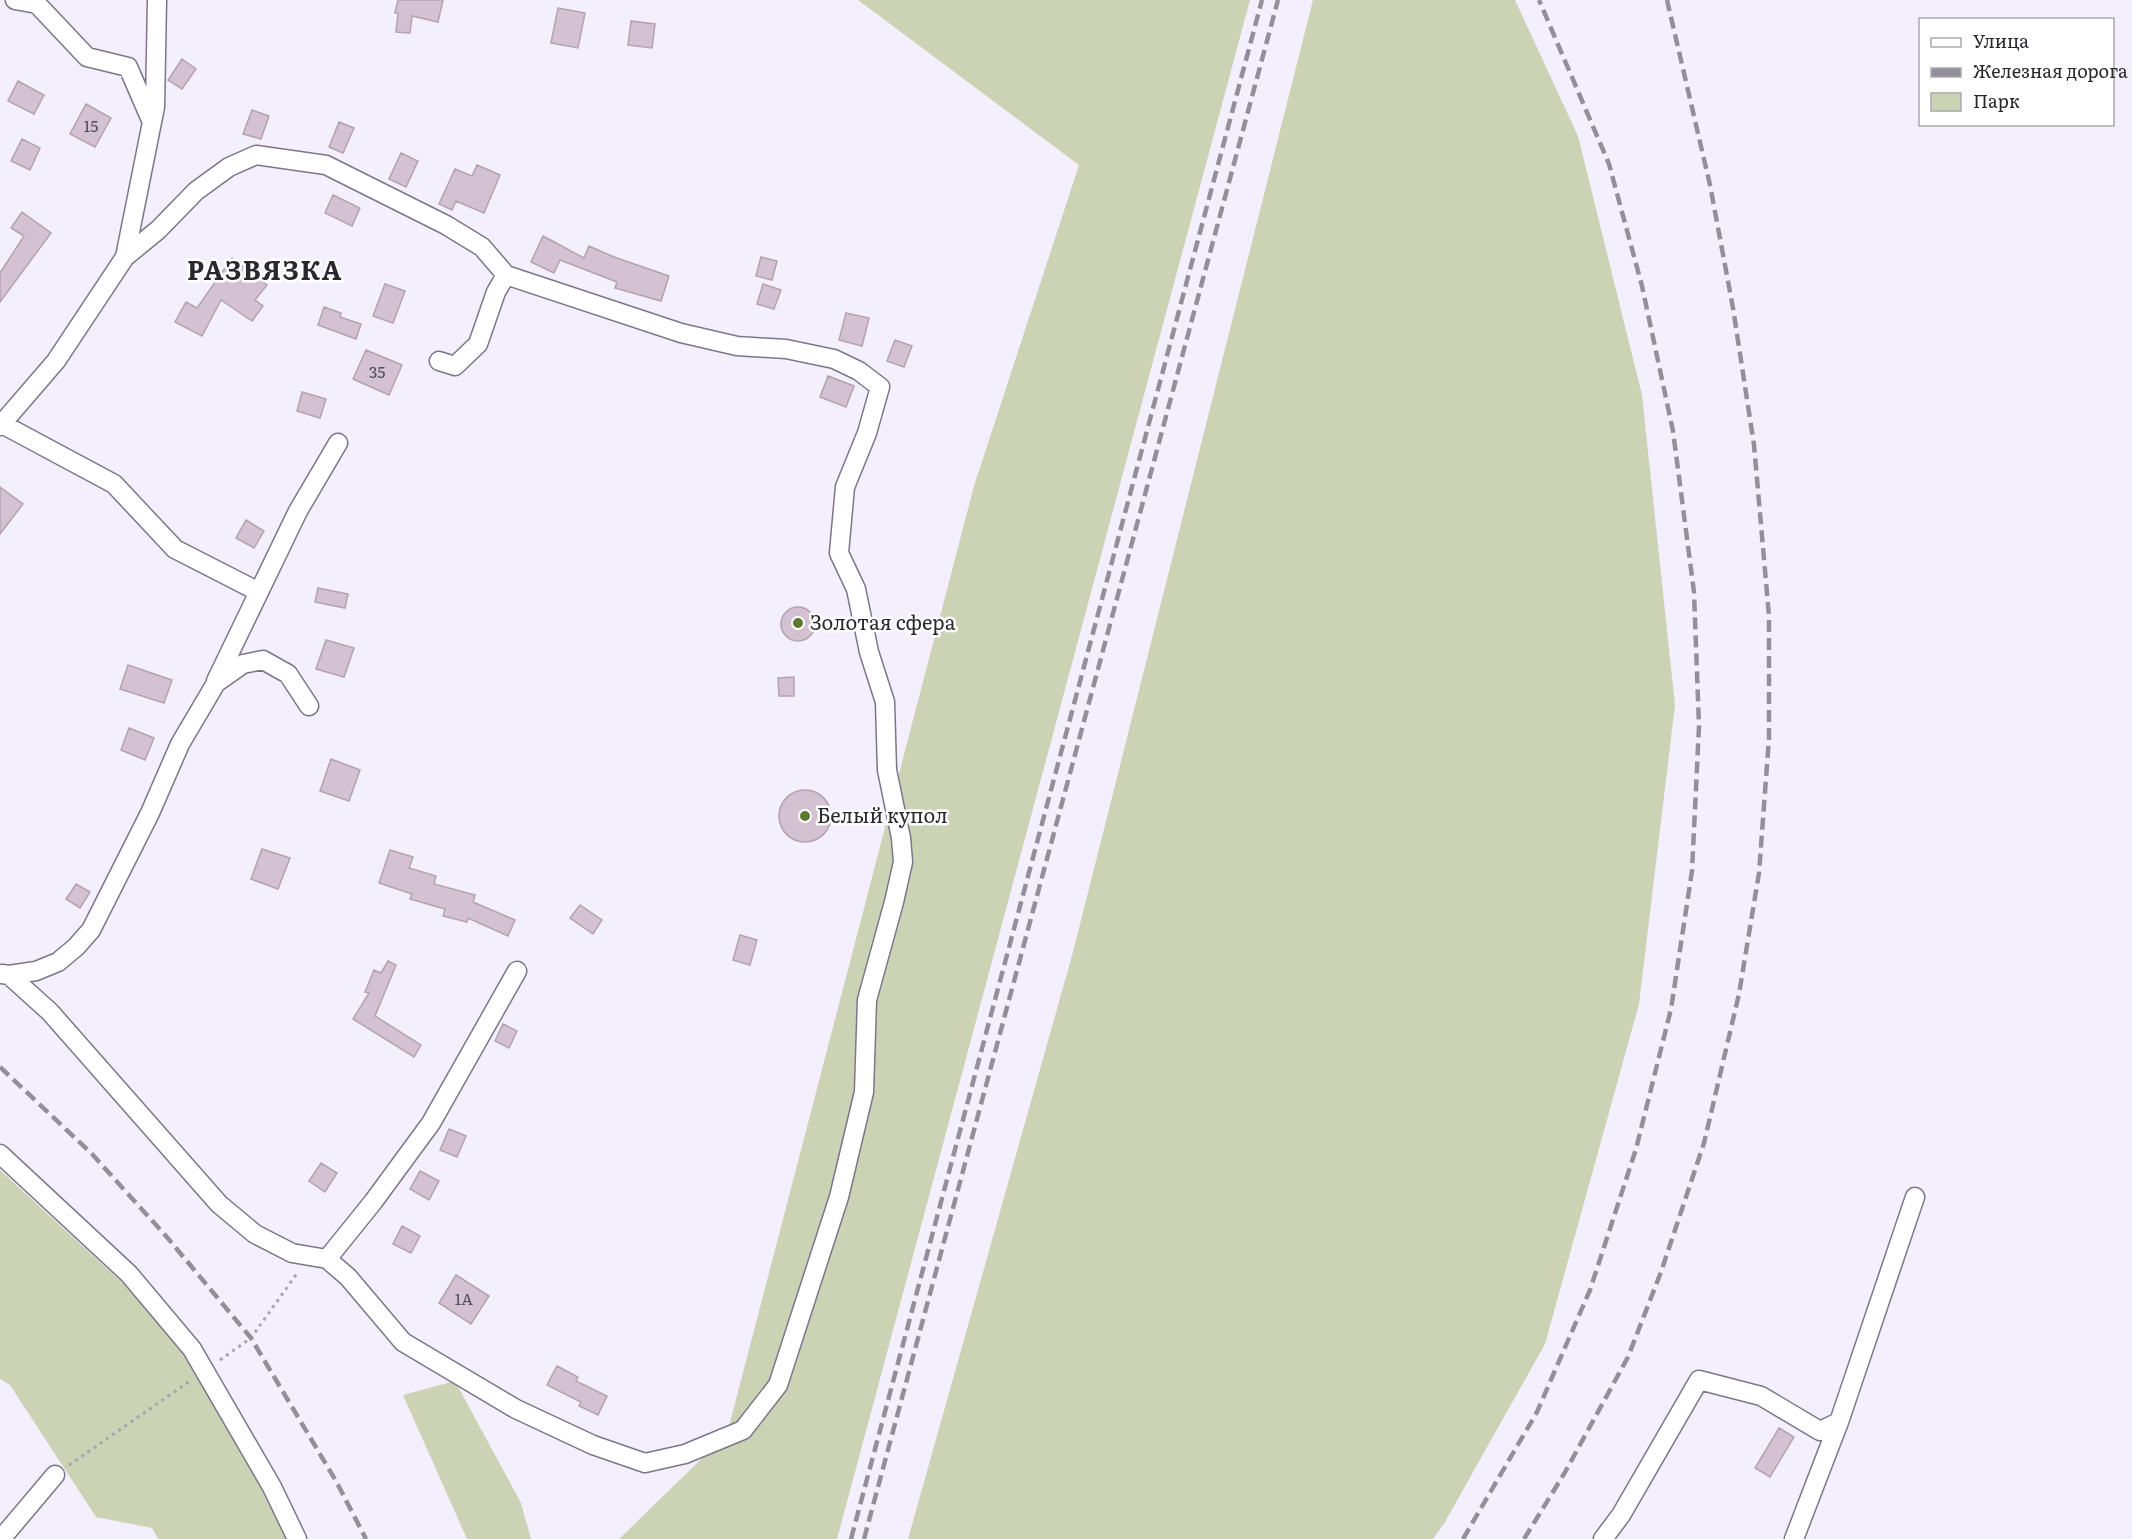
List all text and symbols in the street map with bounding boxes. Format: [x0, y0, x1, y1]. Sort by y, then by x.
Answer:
legend [1919, 18, 2114, 126]
text: Улица [1973, 27, 2029, 54]
text: Железная дорога [1973, 57, 2128, 84]
text: Парк [1973, 87, 2020, 114]
house number: 15 [84, 113, 98, 137]
district label: РАЗВЯЗКА [187, 249, 343, 288]
house number: 35 [369, 359, 385, 383]
place label: Золотая сфера [810, 606, 956, 636]
marker: Золотая сфера [791, 616, 805, 630]
place label: Белый купол [817, 799, 948, 829]
marker: Белый купол [798, 809, 812, 823]
house number: 1А [455, 1286, 473, 1310]

